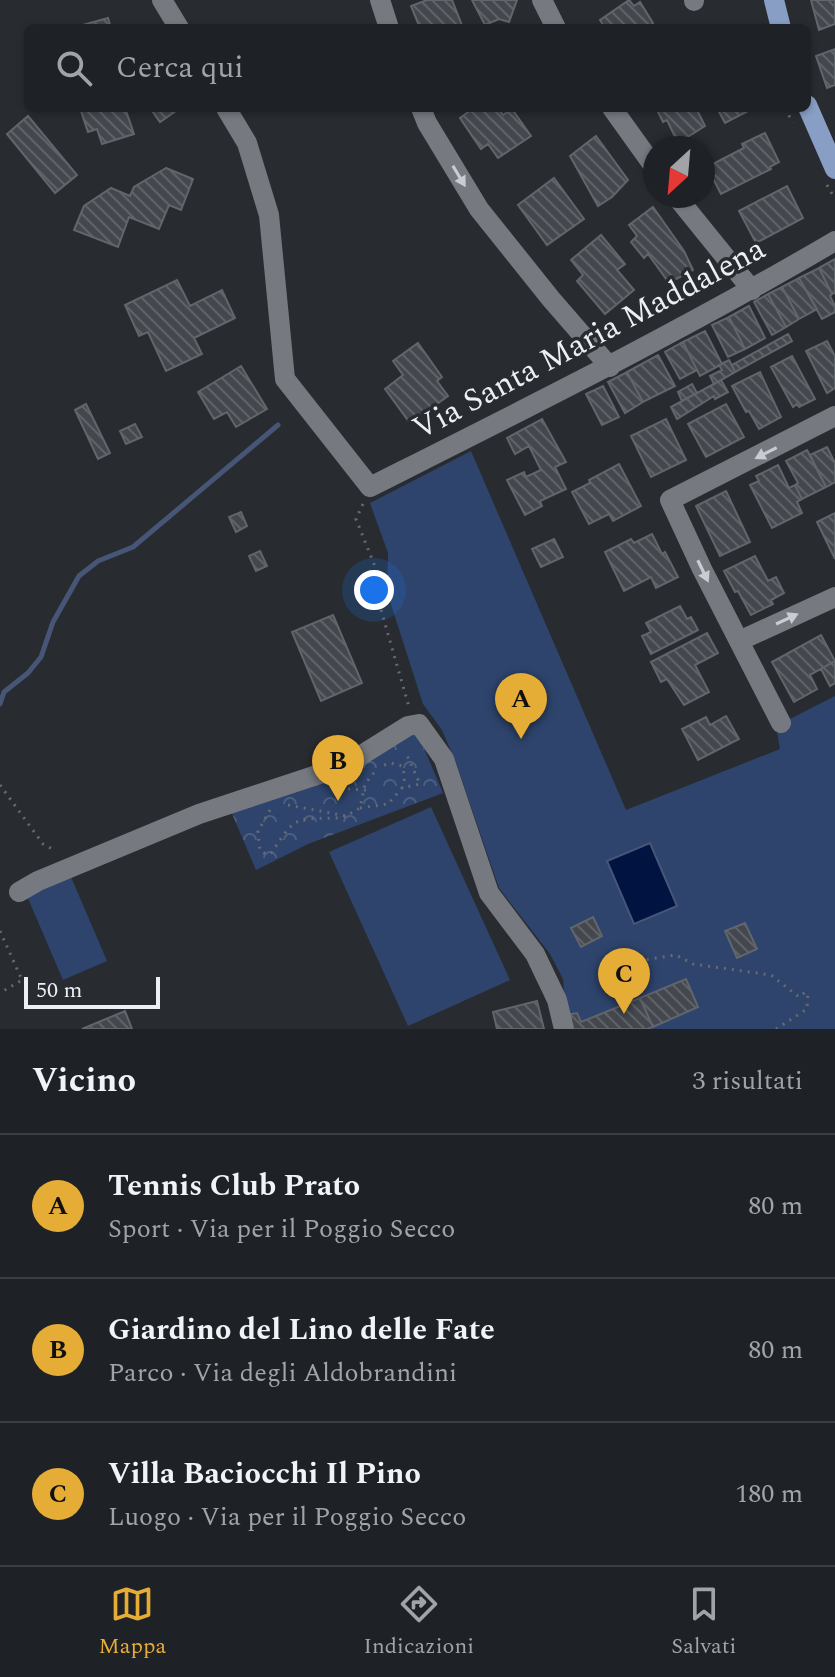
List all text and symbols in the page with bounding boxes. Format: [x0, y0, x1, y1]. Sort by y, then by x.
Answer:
search box [24, 24, 811, 112]
text: Cerca qui [116, 45, 244, 91]
icon: search [52, 46, 96, 90]
north arrow [643, 136, 715, 208]
one-way arrow [452, 165, 466, 187]
street label: Via Santa Maria Maddalena [404, 225, 775, 453]
one-way arrow [755, 446, 778, 460]
one-way arrow [696, 560, 710, 583]
your location [354, 570, 394, 610]
one-way arrow [775, 612, 799, 626]
pin: A [495, 673, 547, 739]
pin: B [312, 735, 364, 801]
pin: C [598, 948, 650, 1014]
scale bar [24, 973, 160, 1009]
text: 50 m [36, 974, 82, 1007]
text: Vicino [32, 1055, 136, 1107]
text: 3 risultati [692, 1061, 803, 1101]
text: Tennis Club Prato [108, 1163, 360, 1209]
text: A [48, 1186, 68, 1226]
text: 80 m [748, 1186, 803, 1226]
text: Sport · Via per il Poggio Secco [108, 1209, 455, 1249]
text: Giardino del Lino delle Fate [108, 1307, 495, 1353]
text: B [49, 1330, 67, 1370]
text: 80 m [748, 1330, 803, 1370]
text: Parco · Via degli Aldobrandini [108, 1353, 457, 1393]
text: Villa Baciocchi Il Pino [108, 1451, 421, 1497]
text: C [49, 1474, 67, 1514]
text: 180 m [735, 1474, 803, 1514]
text: Luogo · Via per il Poggio Secco [108, 1497, 466, 1537]
tab: Mappa [99, 1582, 166, 1663]
tab: Indicazioni [363, 1582, 474, 1663]
tab: Salvati [671, 1582, 736, 1663]

